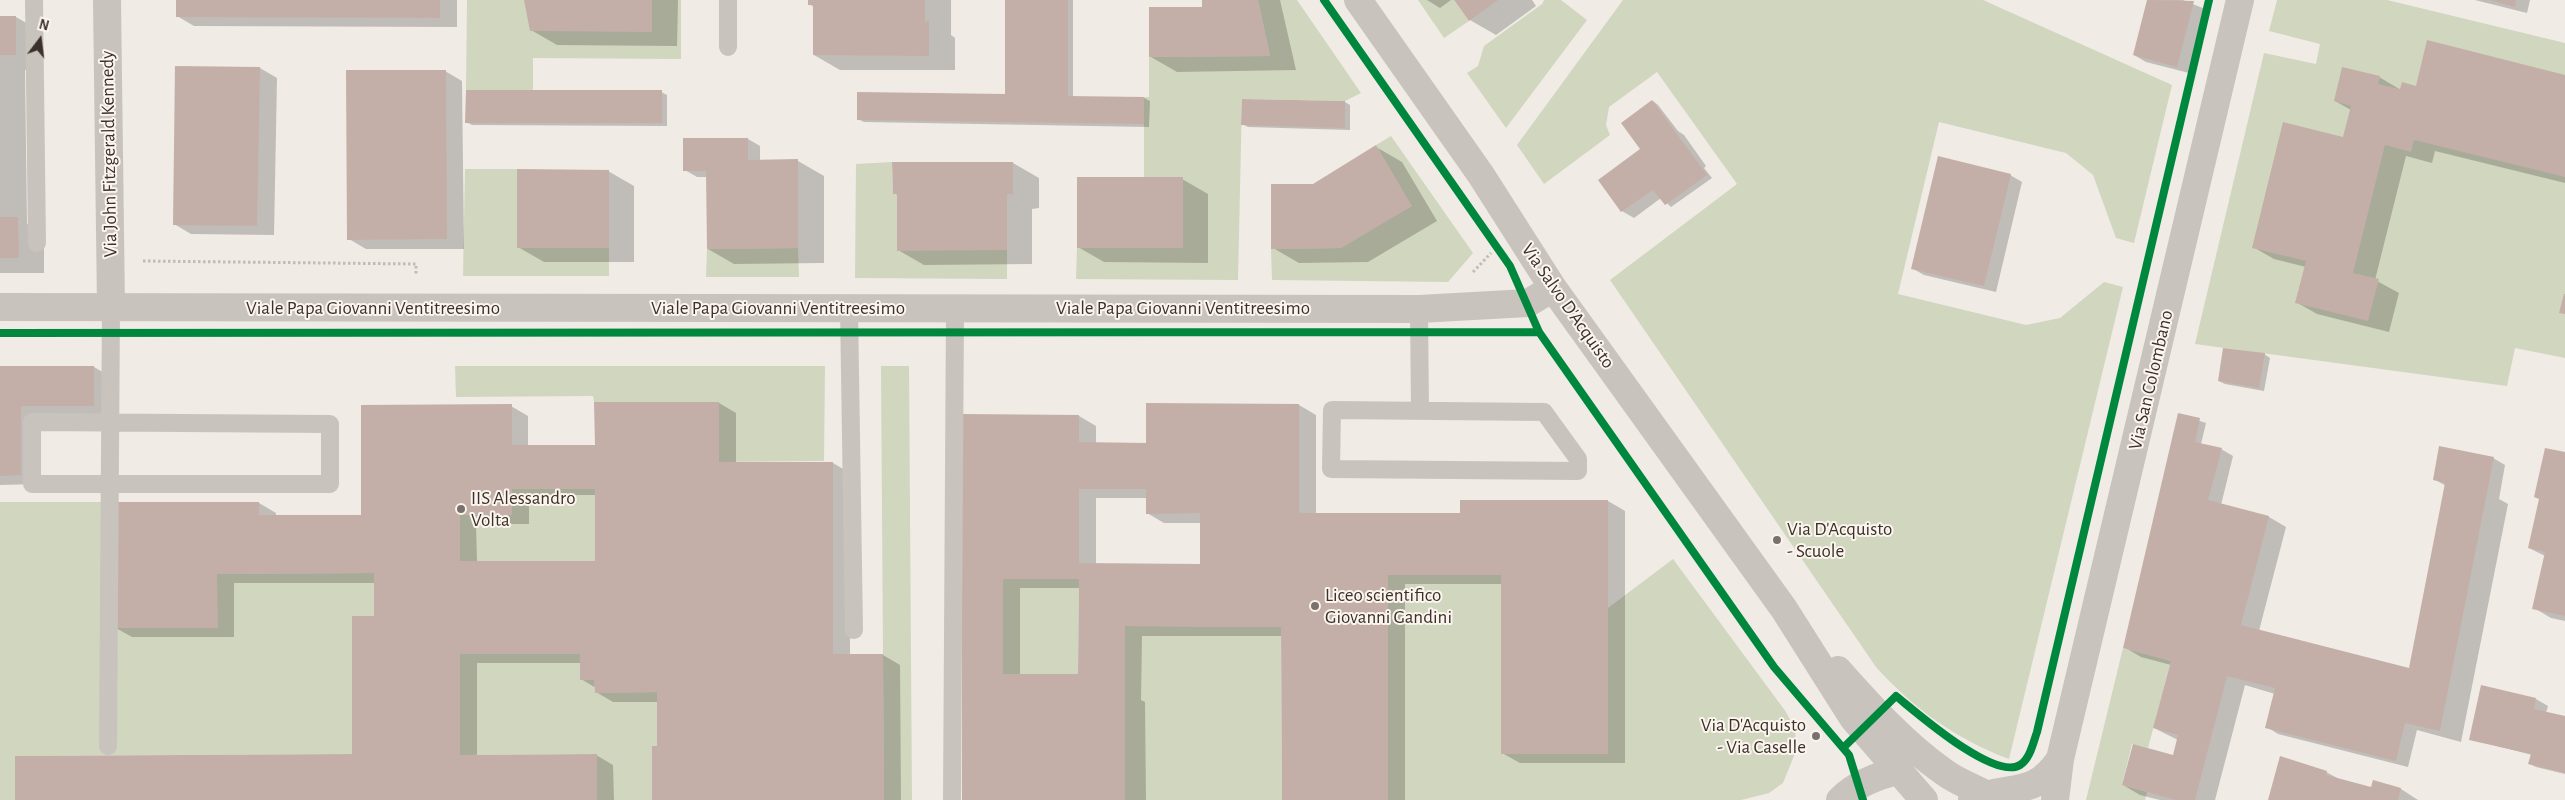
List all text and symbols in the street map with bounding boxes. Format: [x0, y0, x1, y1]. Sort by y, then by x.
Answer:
north arrow [15, 15, 65, 65]
text: N [37, 17, 50, 34]
street label: Via John Fitzgerald Kennedy [96, 50, 122, 258]
street label: Via Salvo D'Acquisto [1516, 239, 1620, 373]
street label: Viale Papa Giovanni Ventitreesimo [246, 297, 500, 319]
street label: Viale Papa Giovanni Ventitreesimo [651, 297, 905, 319]
street label: Viale Papa Giovanni Ventitreesimo [1056, 297, 1310, 319]
street label: Via San Colombano [2124, 308, 2178, 452]
place label: IIS Alessandro Volta [471, 487, 575, 531]
marker: IIS Alessandro Volta [455, 503, 467, 515]
place label: Via D'Acquisto - Scuole [1787, 518, 1892, 562]
marker: Via D'Acquisto - Scuole [1771, 534, 1783, 546]
place label: Liceo scientifico Giovanni Gandini [1325, 584, 1452, 628]
marker: Liceo scientifico Giovanni Gandini [1309, 600, 1321, 612]
place label: Via D'Acquisto - Via Caselle [1701, 714, 1806, 758]
marker: Via D'Acquisto - Via Caselle [1810, 730, 1822, 742]

